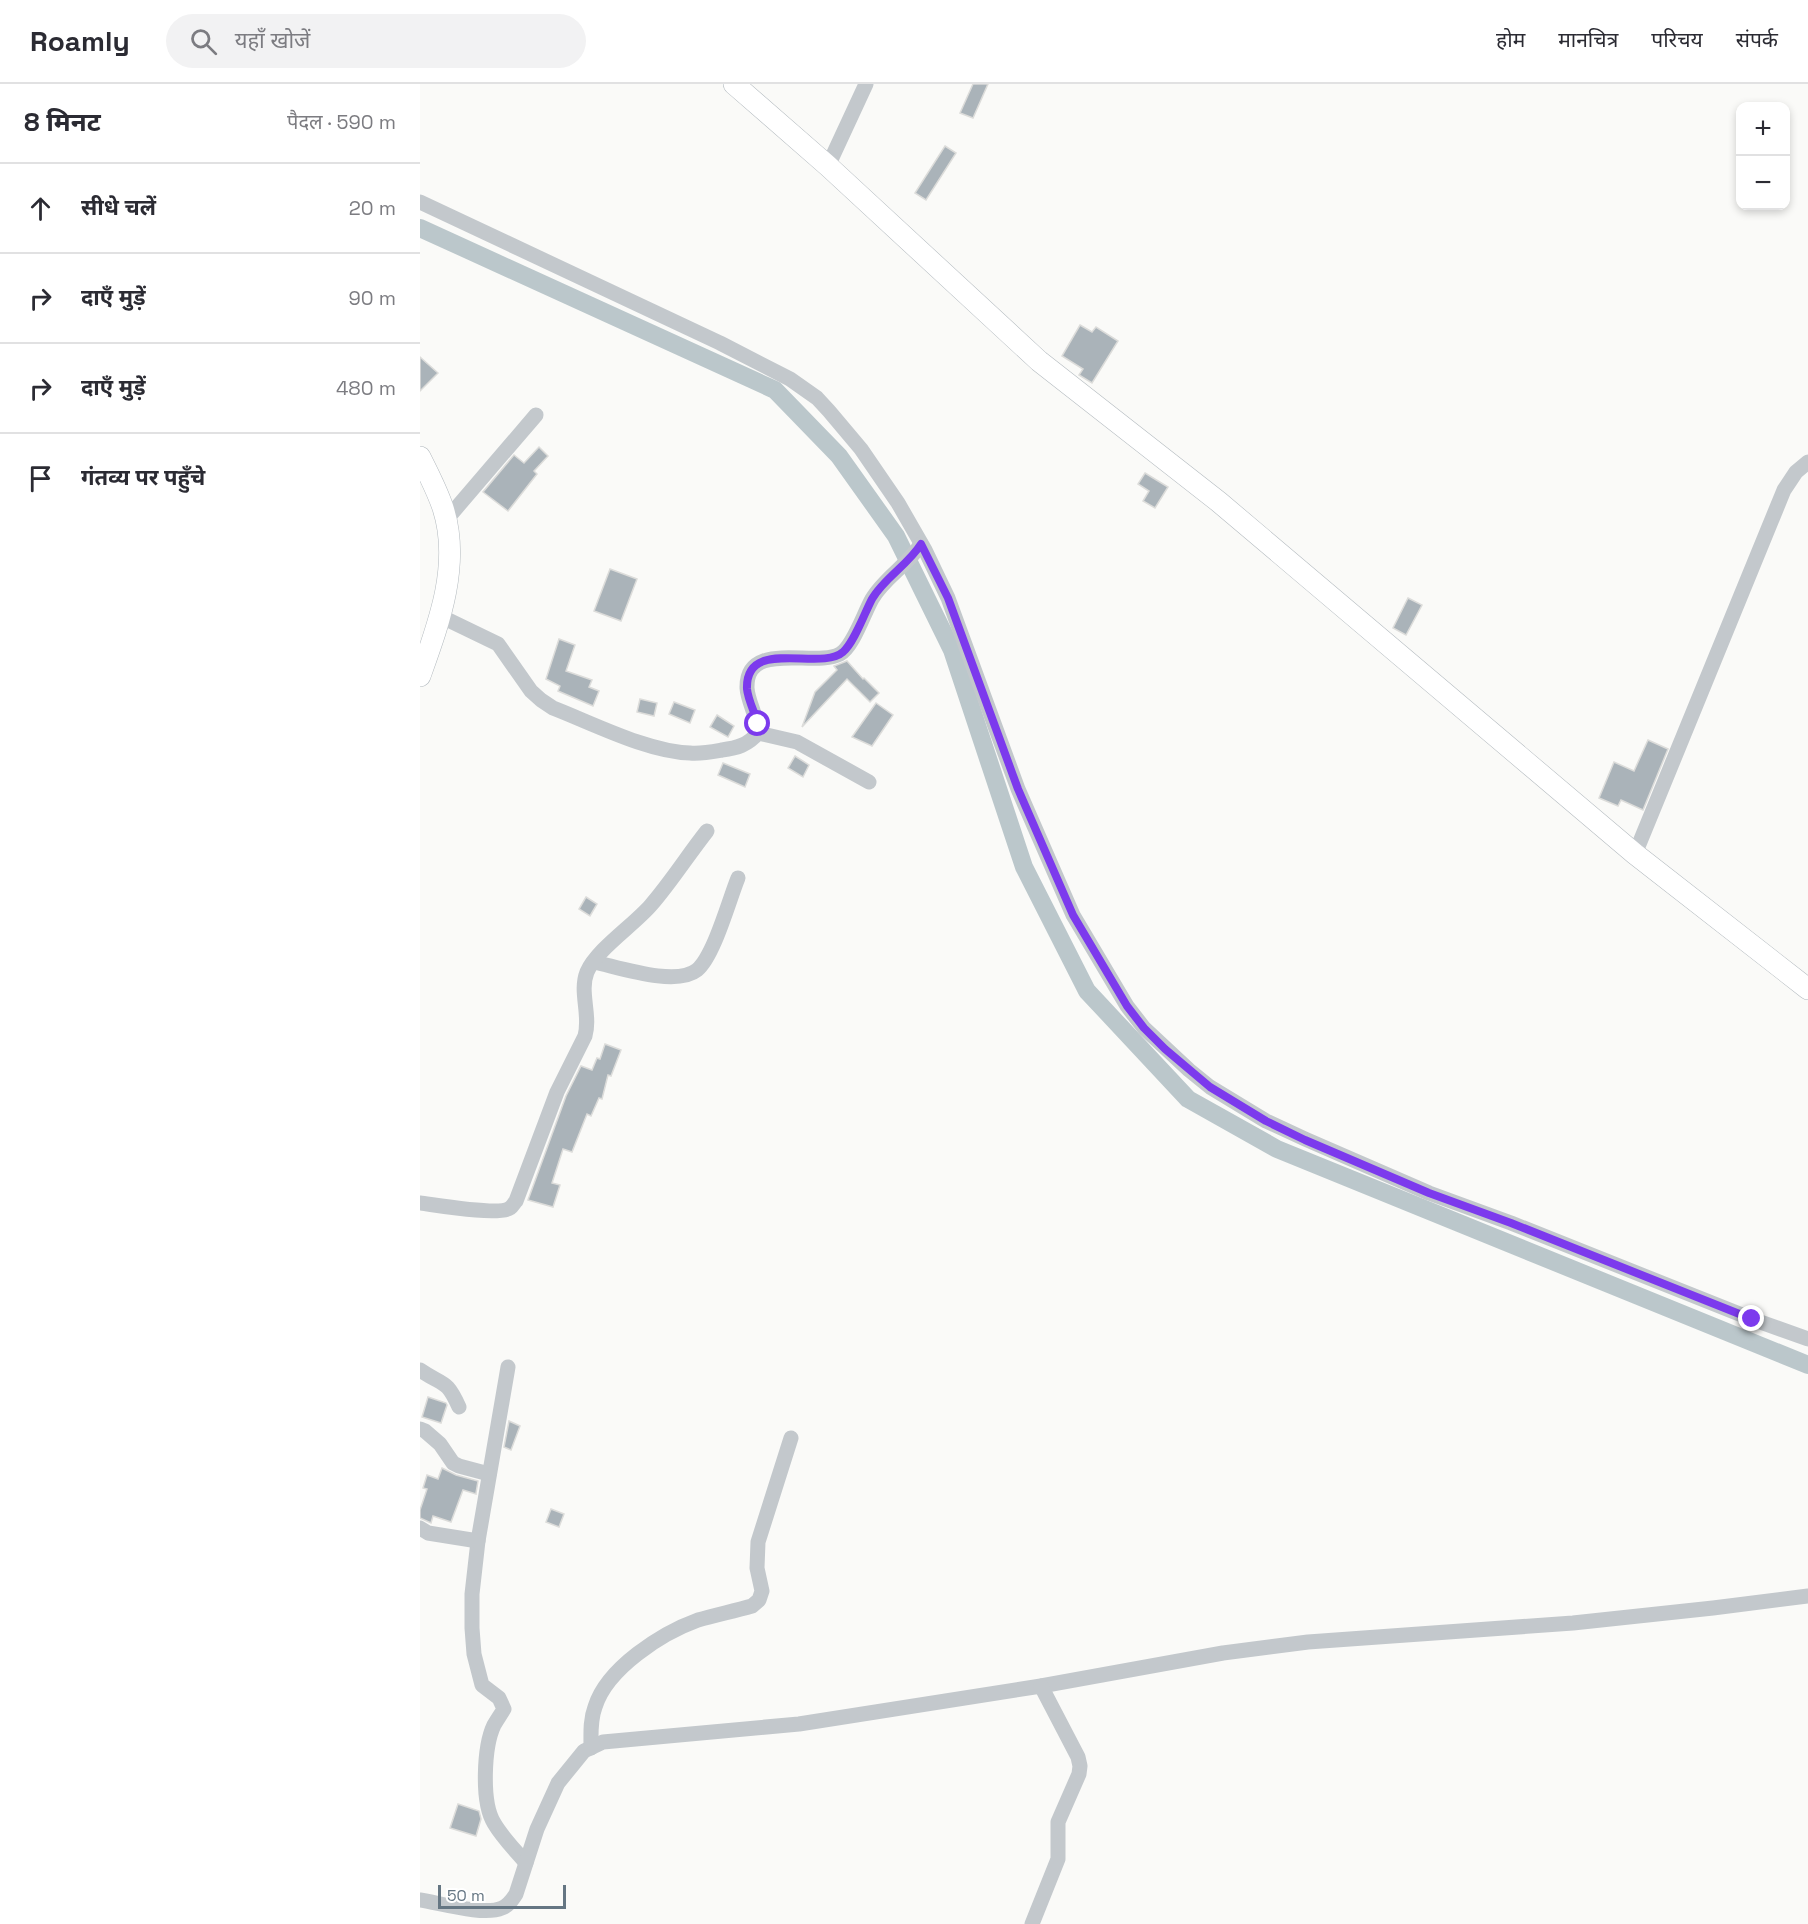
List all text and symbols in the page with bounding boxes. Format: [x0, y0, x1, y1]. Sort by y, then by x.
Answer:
search box [166, 14, 586, 68]
text: Roamly [30, 23, 130, 59]
icon: search [187, 25, 220, 58]
text: यहाँ खोजें [235, 26, 310, 54]
text: होम [1496, 26, 1525, 53]
text: मानचित्र [1558, 26, 1618, 53]
text: परिचय [1651, 26, 1703, 53]
text: संपर्क [1736, 26, 1778, 53]
map controls [1736, 102, 1790, 210]
button: + [1736, 102, 1790, 156]
text: 8 मिनट [24, 105, 101, 139]
text: पैदल · 590 m [287, 109, 396, 135]
button: − [1736, 156, 1790, 210]
icon: ahead [24, 192, 57, 225]
text: सीधे चलें [81, 193, 156, 221]
text: 20 m [349, 195, 396, 221]
icon: right [24, 282, 57, 315]
text: दाएँ मुड़ें [81, 283, 146, 311]
text: 90 m [349, 285, 396, 311]
icon: right [24, 372, 57, 405]
text: दाएँ मुड़ें [81, 373, 146, 401]
text: 480 m [336, 375, 396, 401]
icon: arrive [24, 462, 57, 495]
text: गंतव्य पर पहुँचे [81, 463, 205, 491]
route start [744, 710, 770, 736]
route end [1738, 1305, 1764, 1331]
scale bar [438, 1882, 566, 1910]
text: 50 m [447, 1885, 485, 1906]

